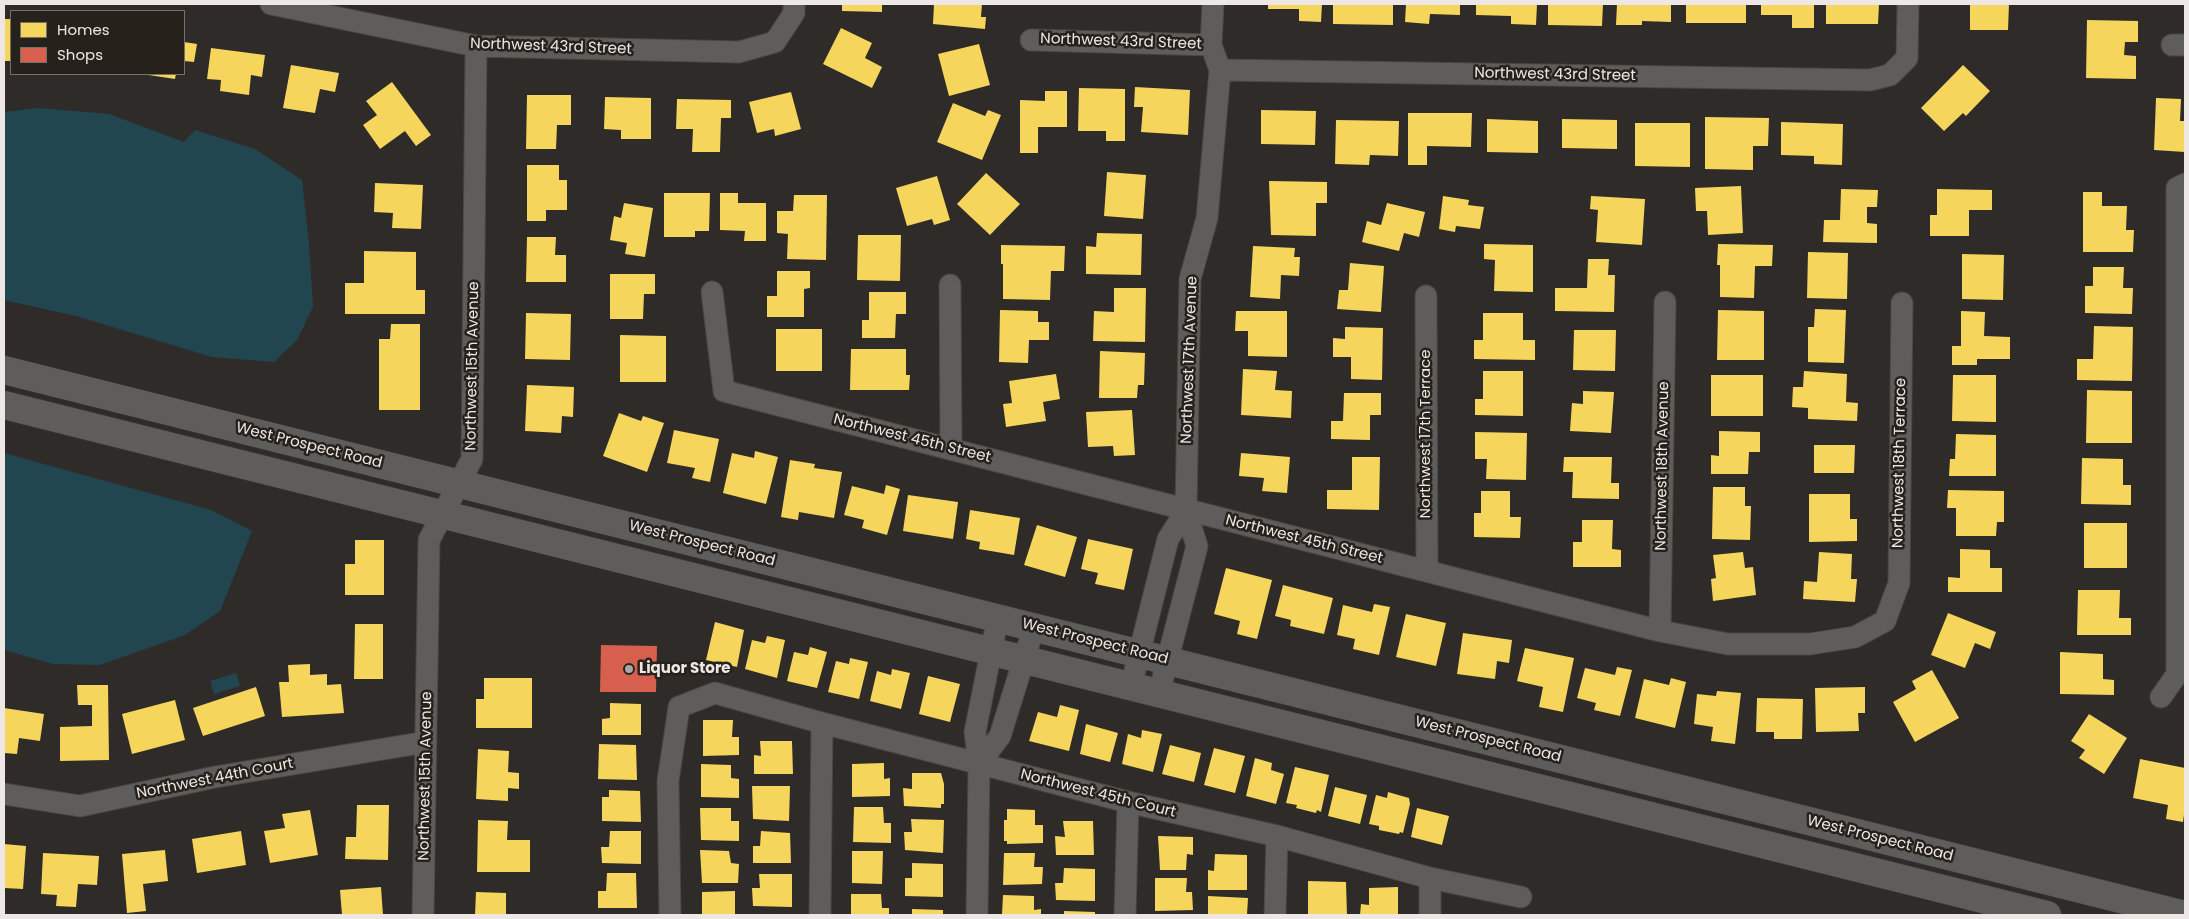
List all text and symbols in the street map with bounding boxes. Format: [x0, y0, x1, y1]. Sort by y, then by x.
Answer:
legend [10, 10, 185, 75]
text: Homes [57, 19, 110, 40]
street label: Northwest 43rd Street [1040, 30, 1202, 54]
street label: Northwest 43rd Street [470, 35, 632, 59]
text: Shops [57, 44, 103, 65]
street label: Northwest 43rd Street [1474, 65, 1636, 85]
street label: Northwest 17th Avenue [1178, 276, 1202, 444]
street label: Northwest 15th Avenue [463, 281, 483, 451]
street label: Northwest 17th Terrace [1417, 350, 1435, 518]
street label: Northwest 18th Terrace [1890, 378, 1910, 548]
street label: Northwest 18th Avenue [1653, 381, 1673, 551]
street label: Northwest 45th Street [831, 411, 993, 467]
street label: West Prospect Road [234, 419, 384, 473]
street label: Northwest 45th Street [1223, 512, 1385, 568]
street label: West Prospect Road [627, 517, 777, 571]
street label: West Prospect Road [1020, 615, 1170, 669]
place label: Liquor Store [639, 660, 731, 678]
marker: Liquor Store [623, 663, 635, 675]
street label: Northwest 15th Avenue [416, 691, 436, 861]
street label: West Prospect Road [1413, 713, 1563, 767]
street label: Northwest 44th Court [135, 755, 295, 803]
street label: Northwest 45th Court [1018, 766, 1178, 822]
street label: West Prospect Road [1805, 812, 1955, 866]

